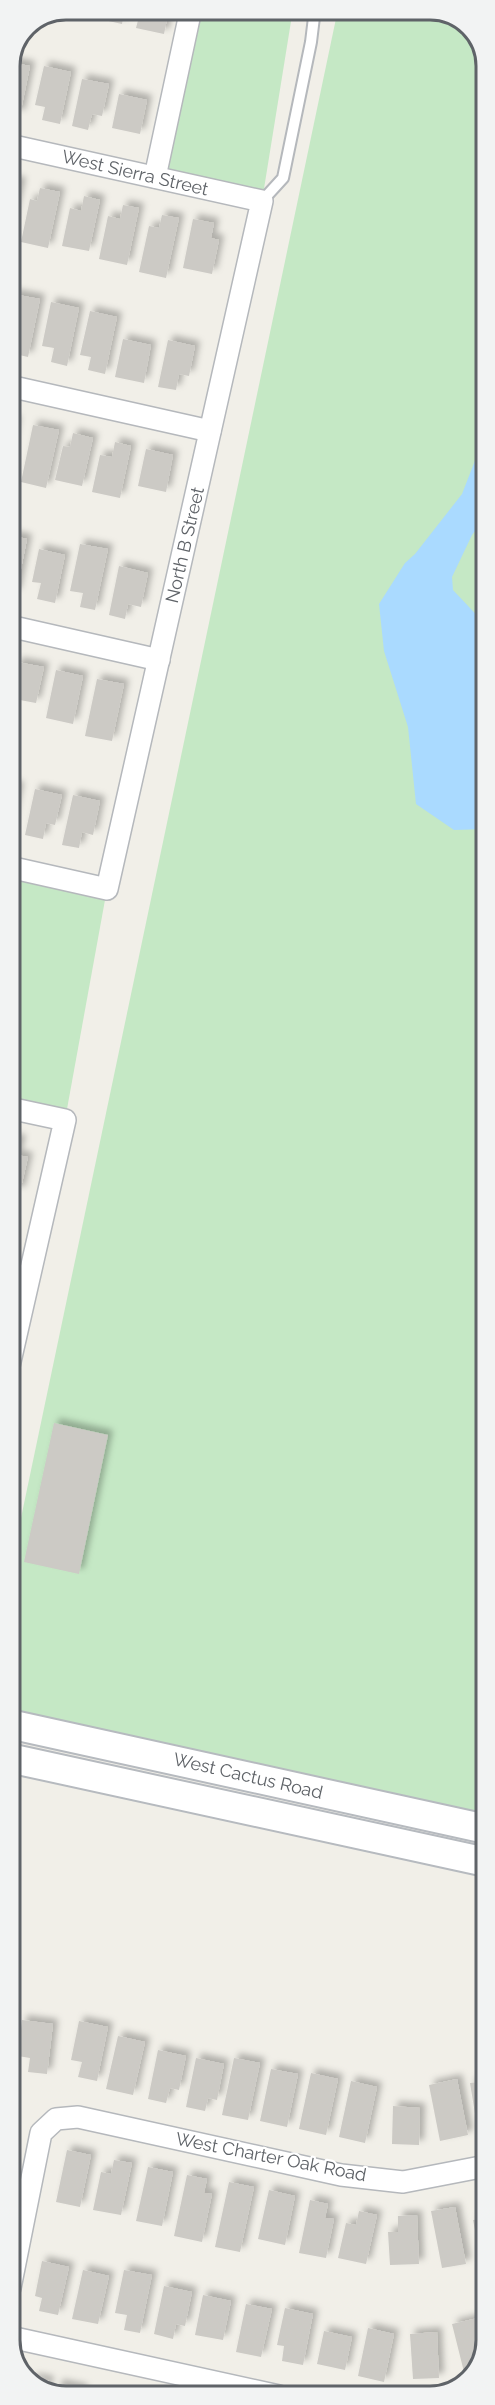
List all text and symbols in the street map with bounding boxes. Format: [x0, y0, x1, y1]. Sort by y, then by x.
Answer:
street label: West Sierra Street [60, 145, 210, 200]
street label: North B Street [161, 485, 208, 605]
street label: West Cactus Road [171, 1748, 325, 1803]
street label: West Charter Oak Road [174, 2128, 368, 2185]

